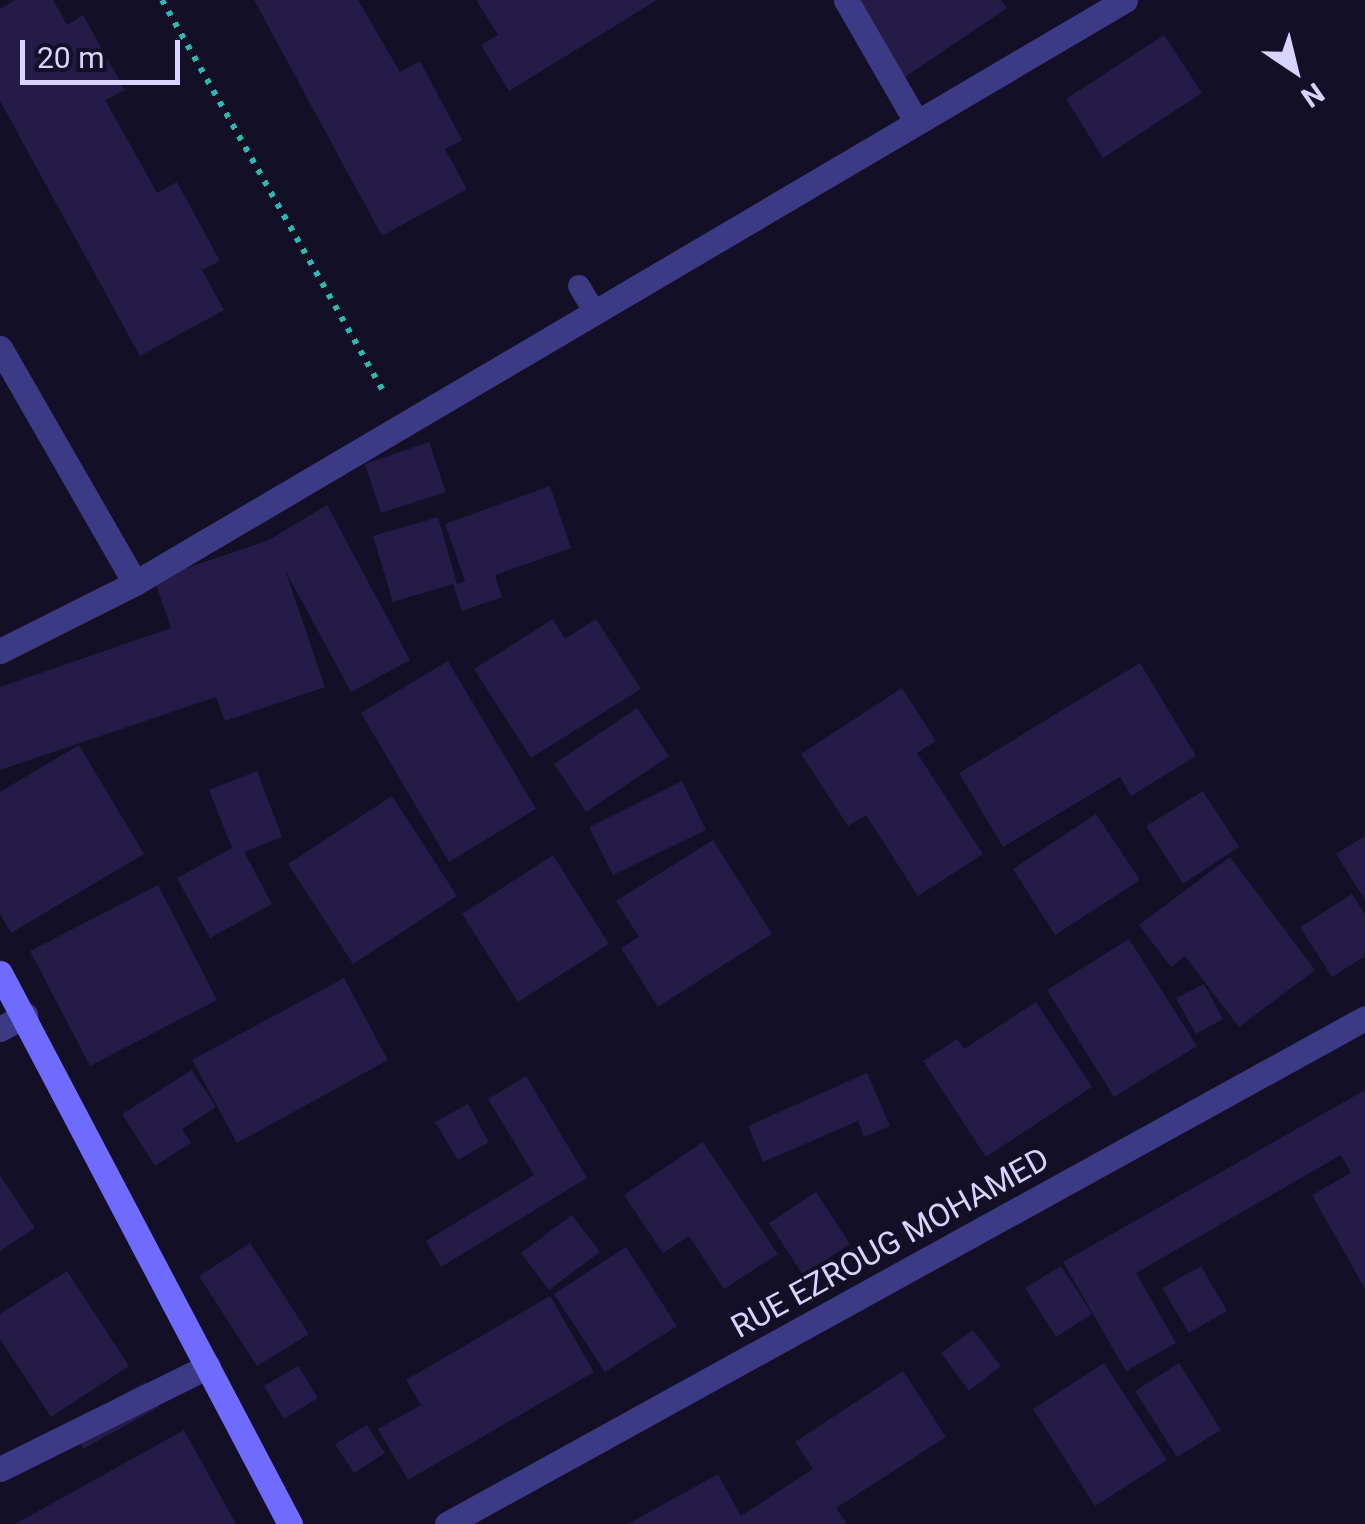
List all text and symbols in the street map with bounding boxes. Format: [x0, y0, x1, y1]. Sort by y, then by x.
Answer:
scale bar [25, 20, 185, 82]
north arrow [1245, 20, 1345, 120]
text: 20 m [37, 40, 104, 75]
text: N [1295, 76, 1330, 114]
street label: RUE EZROUG MOHAMED [724, 1140, 1056, 1346]

